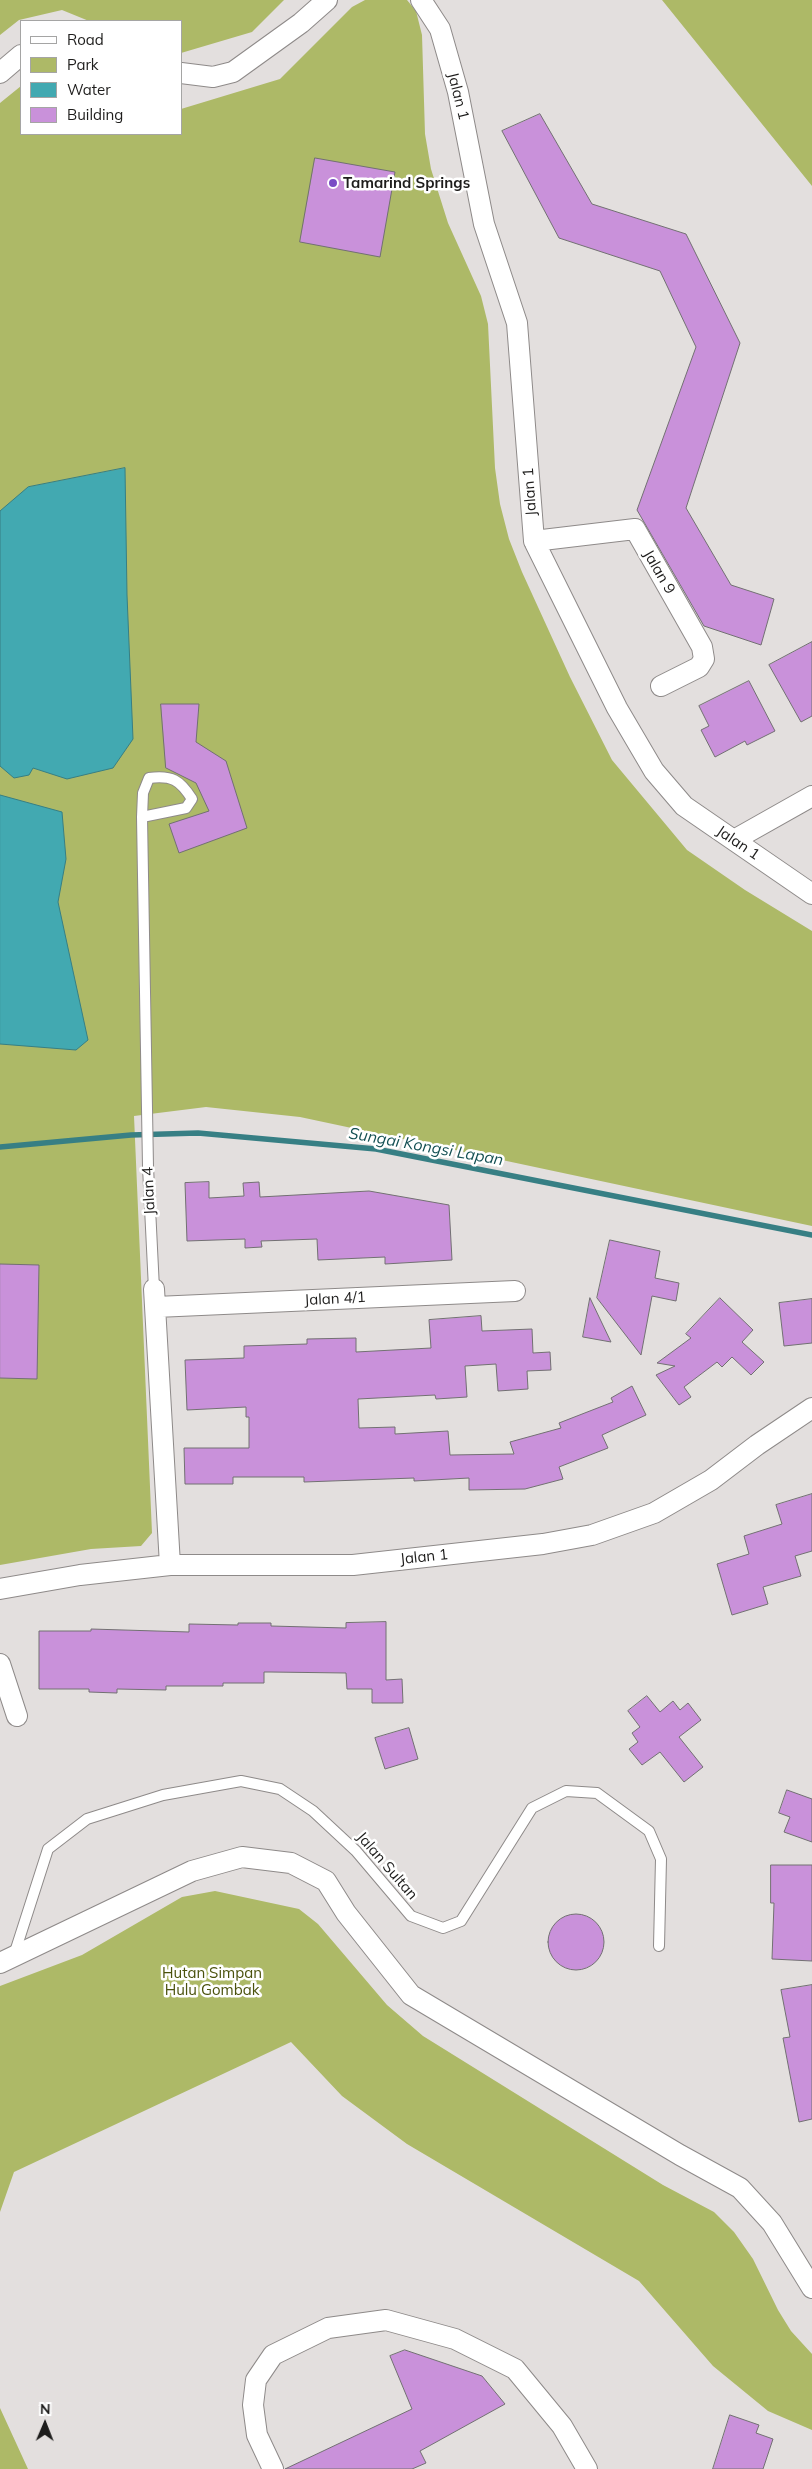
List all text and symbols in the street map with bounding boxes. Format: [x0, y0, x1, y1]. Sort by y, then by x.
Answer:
legend [20, 20, 182, 135]
text: Road [67, 30, 104, 49]
text: Park [67, 55, 99, 74]
street label: Jalan 1 [443, 70, 473, 122]
text: Water [67, 80, 111, 99]
text: Building [67, 105, 123, 124]
place label: Tamarind Springs [343, 174, 470, 192]
marker: Tamarind Springs [327, 177, 339, 189]
street label: Jalan 1 [519, 467, 541, 517]
street label: Jalan 9 [639, 547, 679, 597]
street label: Jalan 1 [713, 822, 763, 864]
water label: Sungai Kongsi Lapan [347, 1124, 505, 1170]
street label: Jalan 4 [139, 1166, 159, 1216]
street label: Jalan 4/1 [304, 1288, 366, 1310]
street label: Jalan 1 [399, 1546, 449, 1568]
street label: Jalan Sultan [353, 1828, 421, 1904]
park label: Hutan Simpan Hulu Gombak [162, 1964, 262, 1999]
north arrow [20, 2399, 70, 2449]
text: N [40, 2400, 51, 2418]

